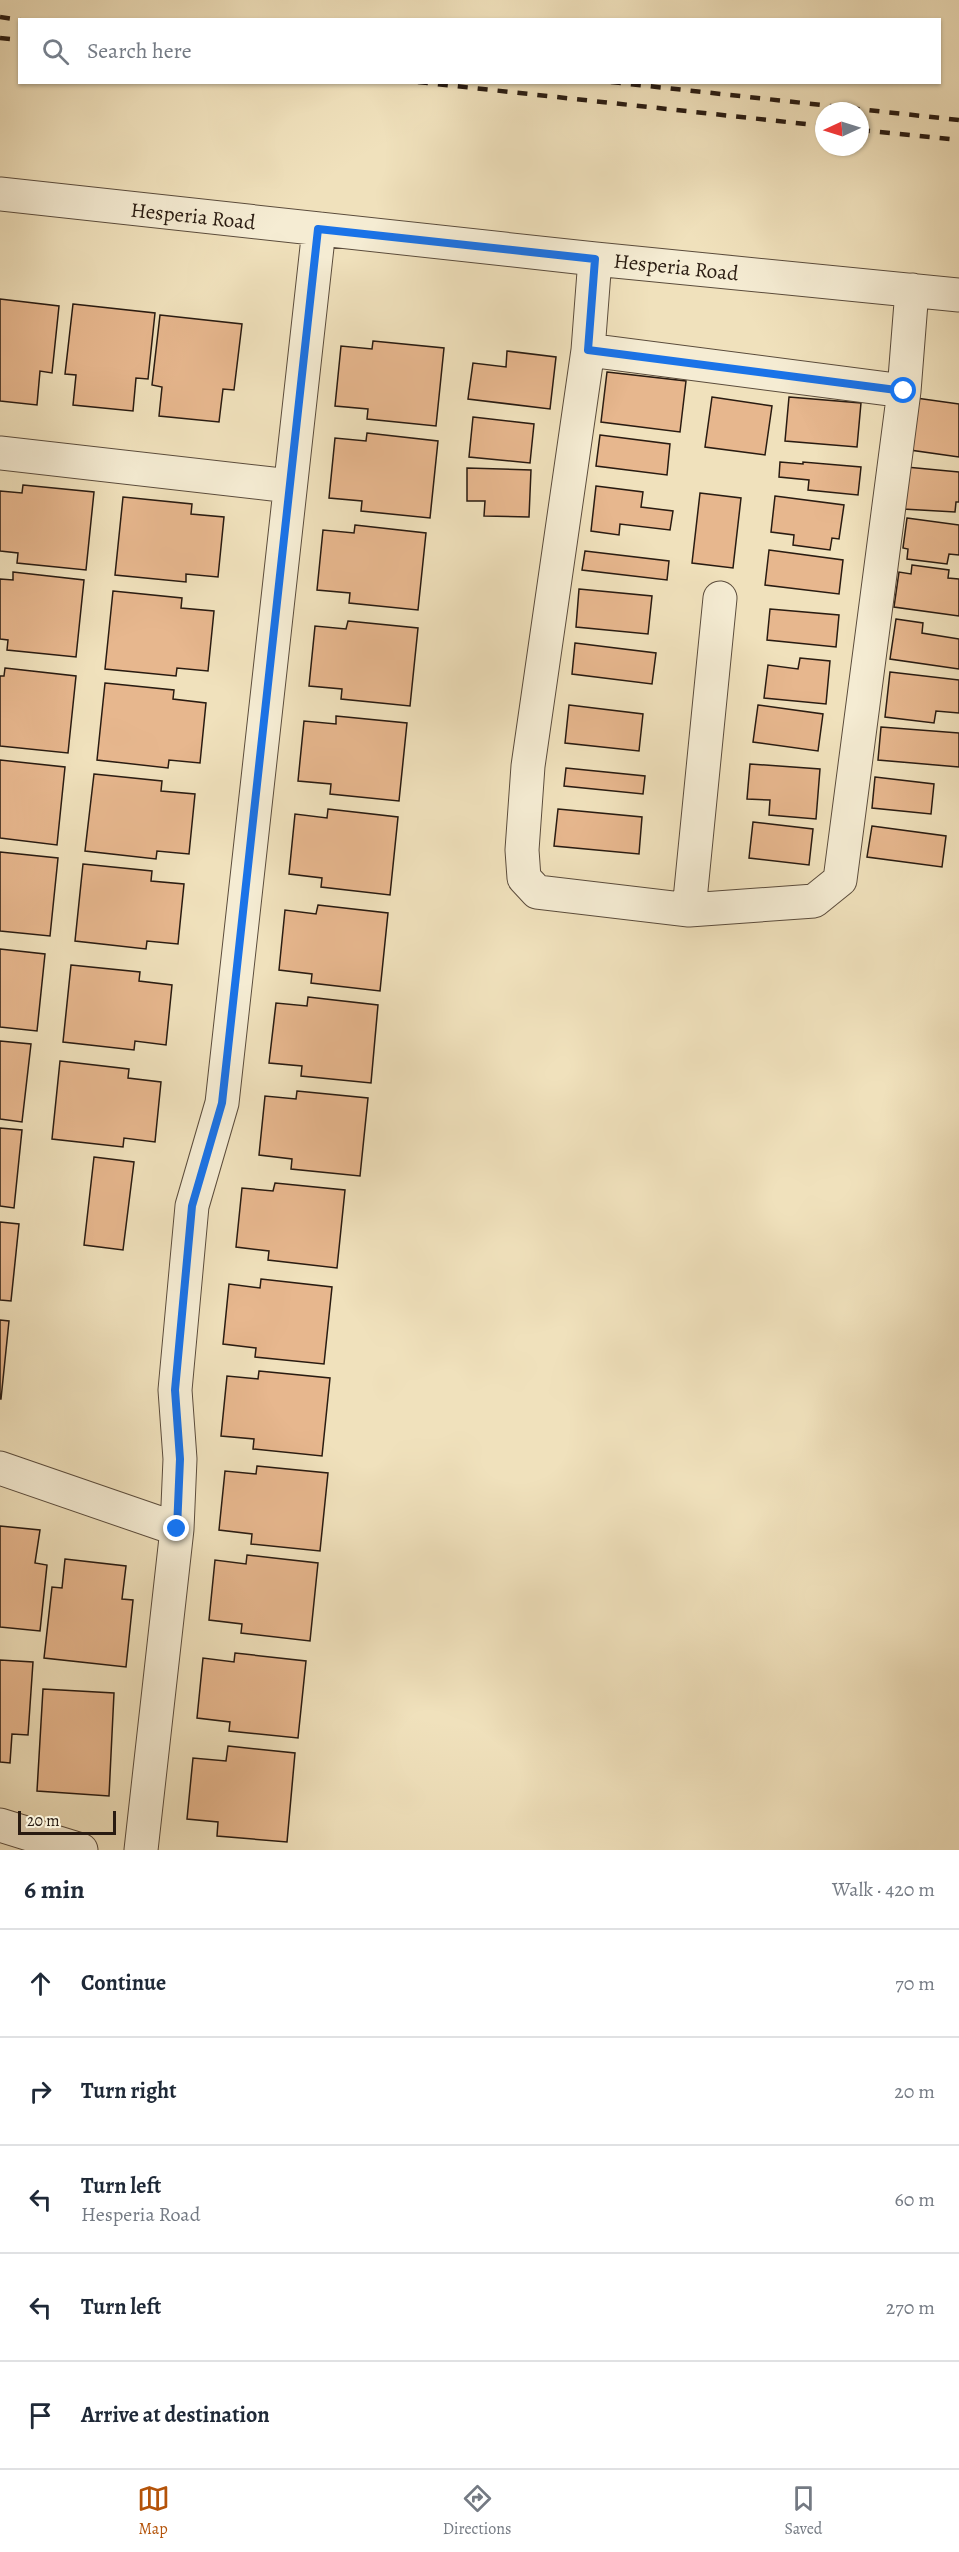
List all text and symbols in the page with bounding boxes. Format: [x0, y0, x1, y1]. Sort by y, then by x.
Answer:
search box [18, 18, 941, 84]
icon: search [39, 35, 72, 68]
text: Search here [87, 36, 192, 66]
north arrow [815, 102, 869, 156]
street label: Hesperia Road [129, 196, 258, 237]
street label: Hesperia Road [612, 247, 741, 288]
route start [890, 377, 916, 403]
route end [163, 1515, 189, 1541]
scale bar [18, 1808, 116, 1836]
text: 20 m [27, 1810, 60, 1832]
text: 6 min [24, 1872, 85, 1907]
text: Walk · 420 m [832, 1876, 935, 1903]
icon: ahead [24, 1967, 57, 2000]
text: Continue [81, 1968, 166, 1998]
text: 70 m [895, 1970, 935, 1997]
icon: right [24, 2075, 57, 2108]
text: Turn right [81, 2076, 177, 2106]
text: 20 m [894, 2078, 935, 2105]
text: Turn left [81, 2171, 161, 2201]
icon: left [24, 2183, 57, 2216]
text: 60 m [895, 2186, 935, 2213]
text: Hesperia Road [81, 2201, 200, 2228]
icon: left [24, 2291, 57, 2324]
text: Turn left [81, 2292, 161, 2322]
text: 270 m [886, 2294, 935, 2321]
icon: arrive [24, 2399, 57, 2432]
text: Arrive at destination [81, 2400, 270, 2430]
tab: Map [137, 2482, 170, 2540]
tab: Directions [443, 2482, 511, 2540]
tab: Saved [784, 2482, 822, 2540]

